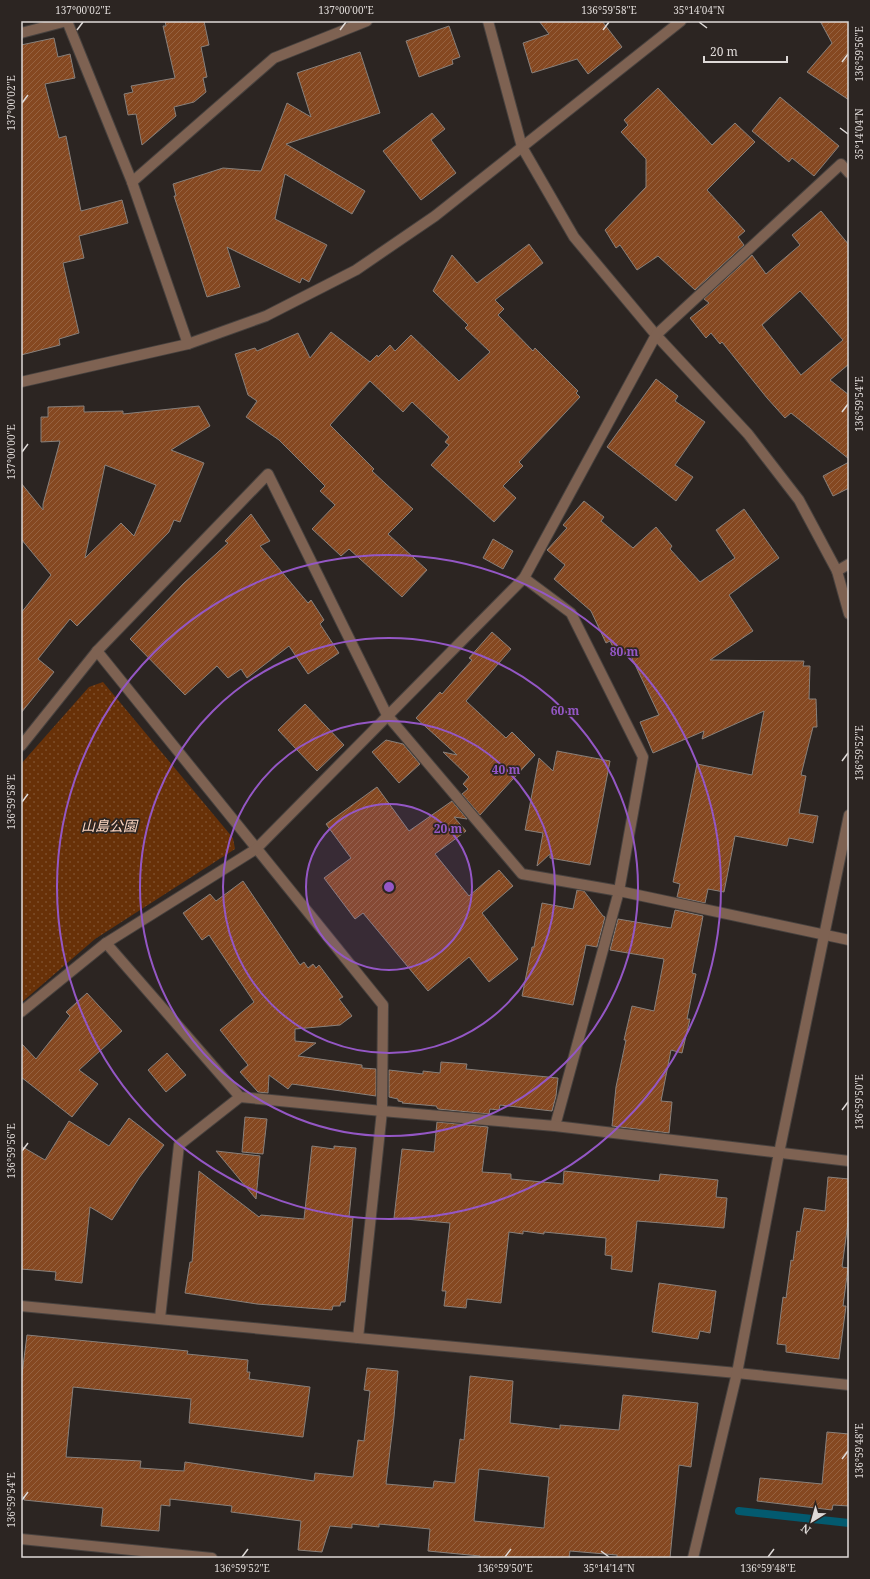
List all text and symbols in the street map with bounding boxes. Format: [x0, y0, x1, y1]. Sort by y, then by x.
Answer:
text: 137°00'02"E [55, 3, 111, 17]
text: 137°00'00"E [318, 3, 374, 17]
text: 136°59'58"E [581, 3, 637, 17]
text: 35°14'04"N [673, 3, 725, 17]
text: 136°59'56"E [852, 26, 866, 82]
scale bar [704, 38, 787, 64]
text: 20 m [710, 43, 738, 60]
text: 137°00'02"E [4, 75, 18, 131]
text: 35°14'04"N [852, 108, 866, 160]
text: 136°59'54"E [852, 376, 866, 432]
text: 137°00'00"E [4, 424, 18, 480]
text: 80 m [610, 643, 638, 660]
text: 60 m [551, 702, 579, 719]
text: 136°59'52"E [852, 725, 866, 781]
text: 40 m [492, 761, 520, 778]
text: 136°59'58"E [4, 774, 18, 830]
park label: 山島公園 [81, 816, 139, 835]
text: 20 m [434, 820, 462, 837]
centre of rings [382, 880, 396, 894]
text: 136°59'50"E [852, 1074, 866, 1130]
text: 136°59'56"E [4, 1123, 18, 1179]
text: 136°59'48"E [852, 1423, 866, 1479]
text: 136°59'54"E [4, 1472, 18, 1528]
north arrow [792, 1501, 832, 1541]
text: N [797, 1521, 814, 1538]
text: 136°59'52"E [214, 1561, 270, 1575]
text: 136°59'50"E [477, 1561, 533, 1575]
text: 35°14'14"N [583, 1561, 635, 1575]
text: 136°59'48"E [740, 1561, 796, 1575]

